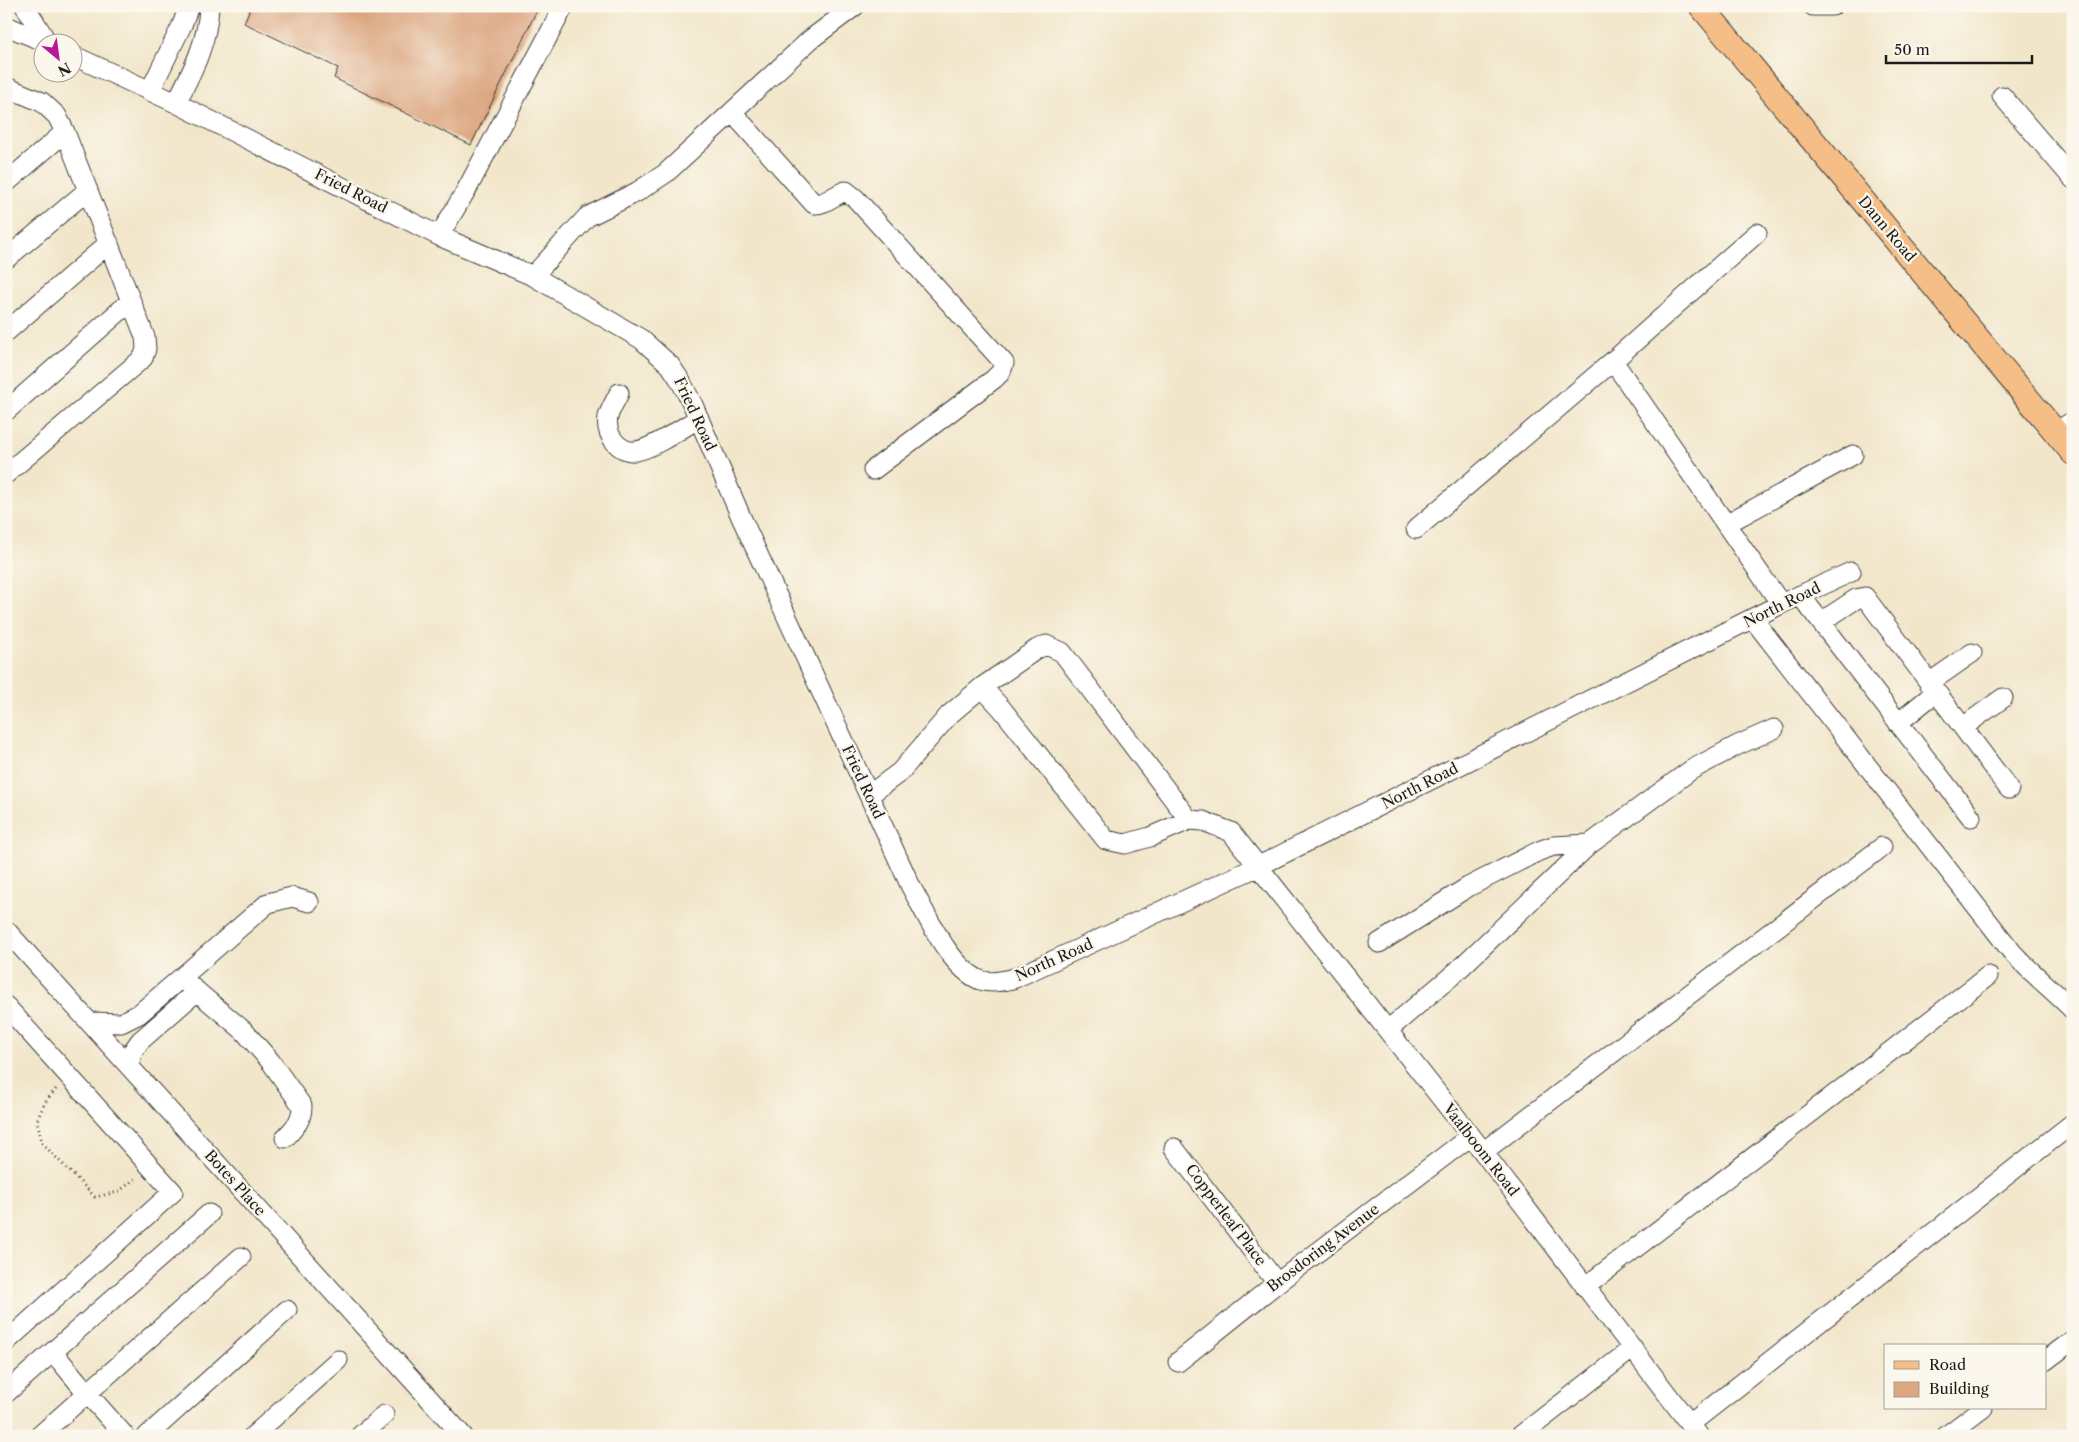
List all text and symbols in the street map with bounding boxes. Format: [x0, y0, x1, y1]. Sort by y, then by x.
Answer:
north arrow [32, 32, 82, 82]
scale bar [1886, 32, 2033, 64]
text: 50 m [1894, 40, 1930, 59]
text: N [55, 59, 74, 80]
street label: Fried Road [312, 164, 391, 217]
street label: Dann Road [1854, 192, 1920, 265]
street label: Fried Road [670, 374, 721, 454]
street label: North Road [1740, 578, 1823, 631]
street label: Fried Road [838, 742, 889, 822]
street label: North Road [1378, 758, 1461, 813]
street label: North Road [1012, 934, 1096, 985]
street label: Vaalboom Road [1439, 1099, 1523, 1200]
street label: Botes Place [201, 1146, 270, 1220]
street label: Copperleaf Place [1182, 1160, 1271, 1269]
street label: Brosdoring Avenue [1263, 1199, 1383, 1296]
legend [1884, 1344, 2046, 1410]
text: Road [1929, 1355, 1966, 1374]
text: Building [1929, 1379, 1989, 1398]

